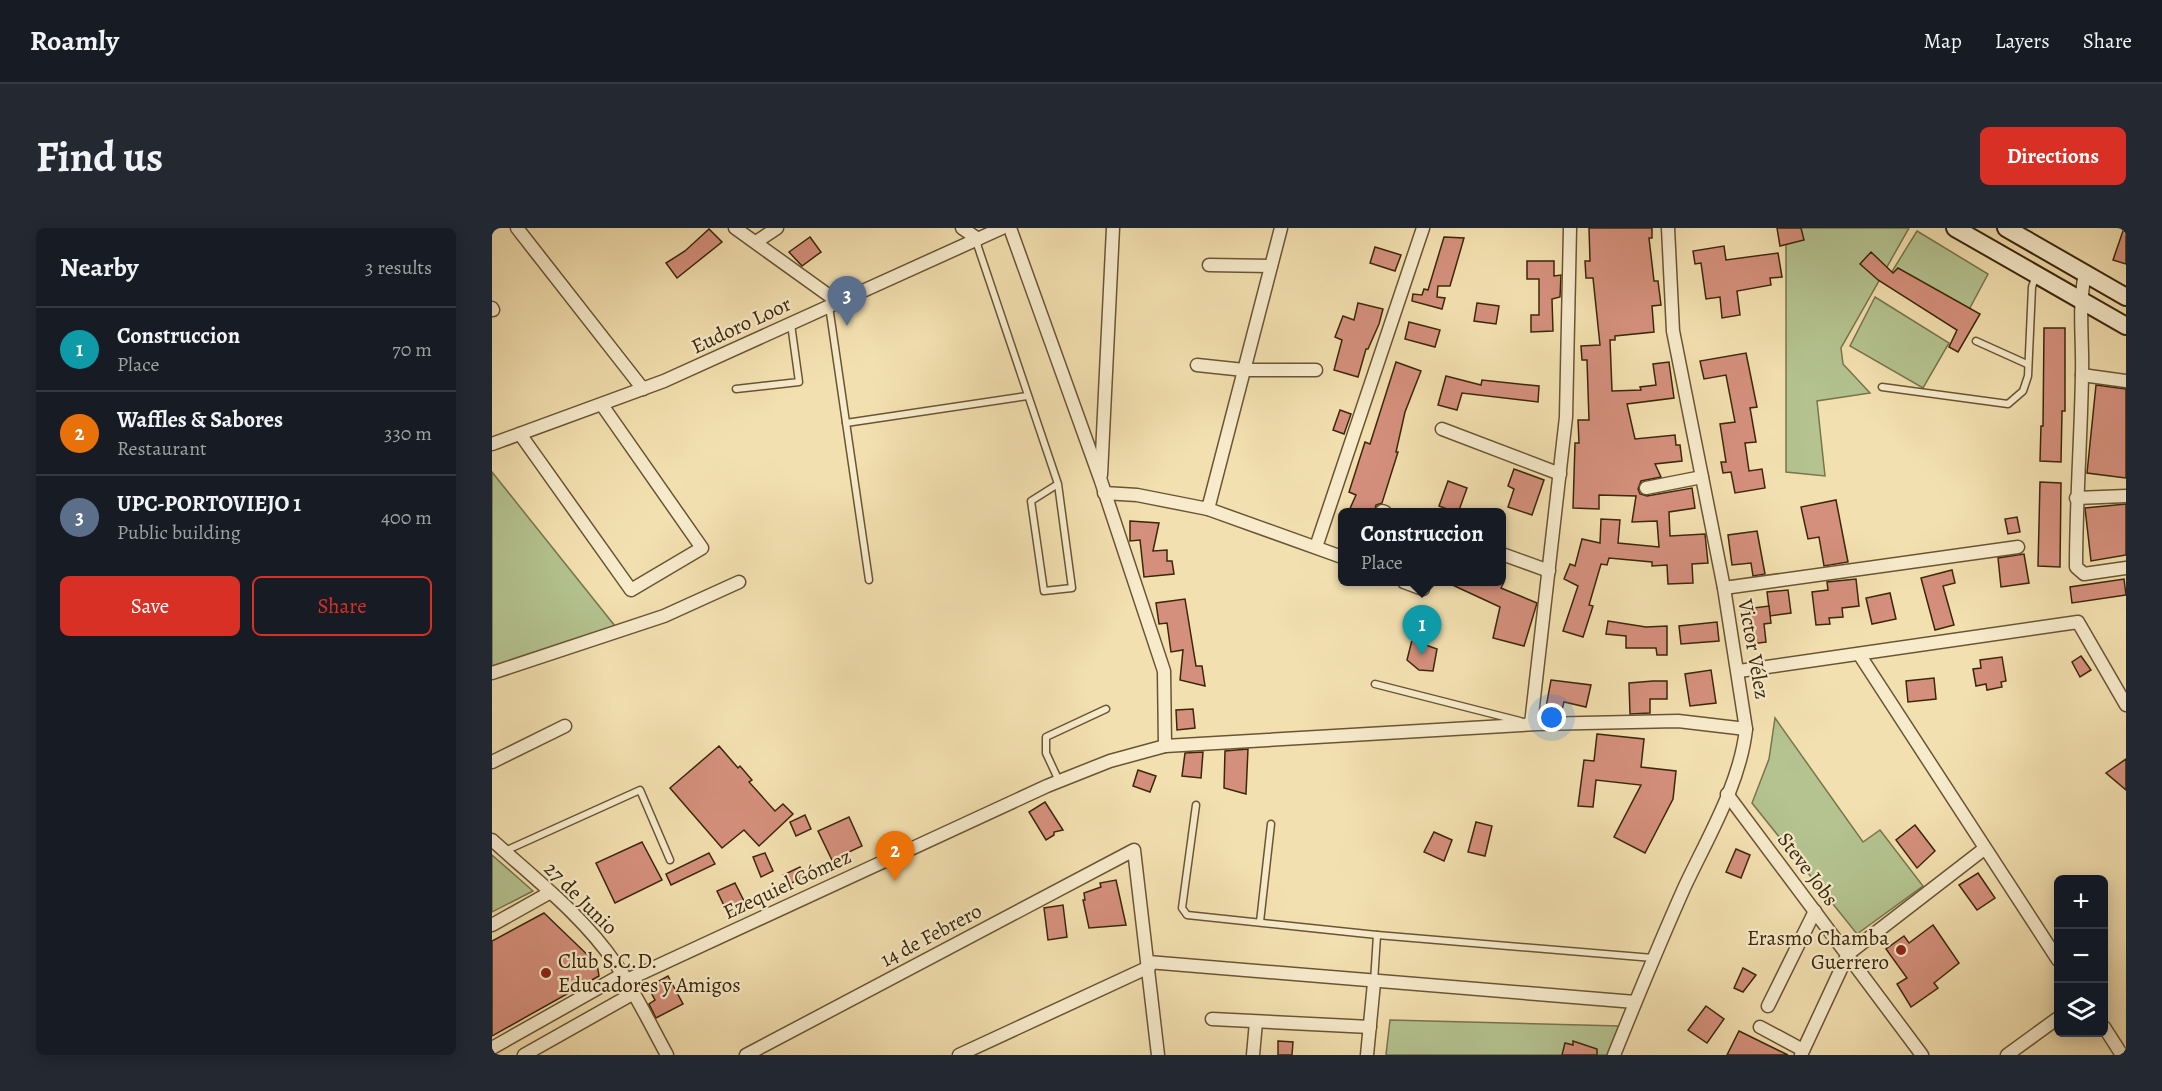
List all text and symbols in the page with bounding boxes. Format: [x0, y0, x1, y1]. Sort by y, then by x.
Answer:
text: Roamly [30, 22, 119, 60]
text: Map [1923, 27, 1962, 55]
text: Layers [1995, 27, 2050, 55]
text: Share [2083, 27, 2132, 55]
button: Directions [1980, 127, 2126, 185]
text: Find us [36, 128, 163, 185]
text: Nearby [60, 250, 139, 285]
text: 3 results [365, 254, 432, 281]
pin: 3 [828, 276, 866, 326]
street label: Eudoro Loor [687, 290, 795, 360]
text: Construccion [117, 321, 240, 351]
text: 1 [76, 336, 83, 363]
text: 70 m [392, 336, 432, 363]
text: Place [117, 351, 159, 378]
text: Waffles & Sabores [117, 405, 283, 435]
text: 2 [75, 420, 84, 447]
text: 330 m [384, 420, 432, 447]
text: Restaurant [117, 435, 207, 462]
text: UPC-PORTOVIEJO 1 [117, 489, 301, 519]
text: 3 [75, 504, 84, 531]
text: 400 m [381, 504, 432, 531]
popup [1338, 508, 1506, 586]
text: Public building [117, 519, 241, 546]
text: Construccion [1360, 519, 1484, 549]
text: Place [1360, 549, 1403, 576]
button: Save [60, 576, 240, 636]
button: Share [252, 576, 432, 636]
street label: Victor Vélez [1731, 596, 1777, 701]
pin: 1 [1402, 606, 1442, 655]
your location [1537, 703, 1566, 732]
street label: Steve Jobs [1771, 826, 1845, 912]
pin: 2 [876, 832, 914, 881]
street label: Ezequiel Gómez [718, 842, 856, 926]
street label: 27 de Junio [538, 855, 624, 941]
map controls [2054, 875, 2108, 1037]
button: + [2054, 875, 2108, 929]
street label: 14 de Febrero [875, 897, 987, 973]
place label: Erasmo Chamba Guerrero [1747, 924, 1889, 976]
button: − [2054, 929, 2108, 983]
marker: Erasmo Chamba Guerrero [1894, 943, 1908, 957]
place label: Club S.C.D. Educadores y Amigos [558, 947, 741, 999]
marker: Club S.C.D. Educadores y Amigos [539, 966, 553, 980]
button: layers [2054, 983, 2108, 1037]

